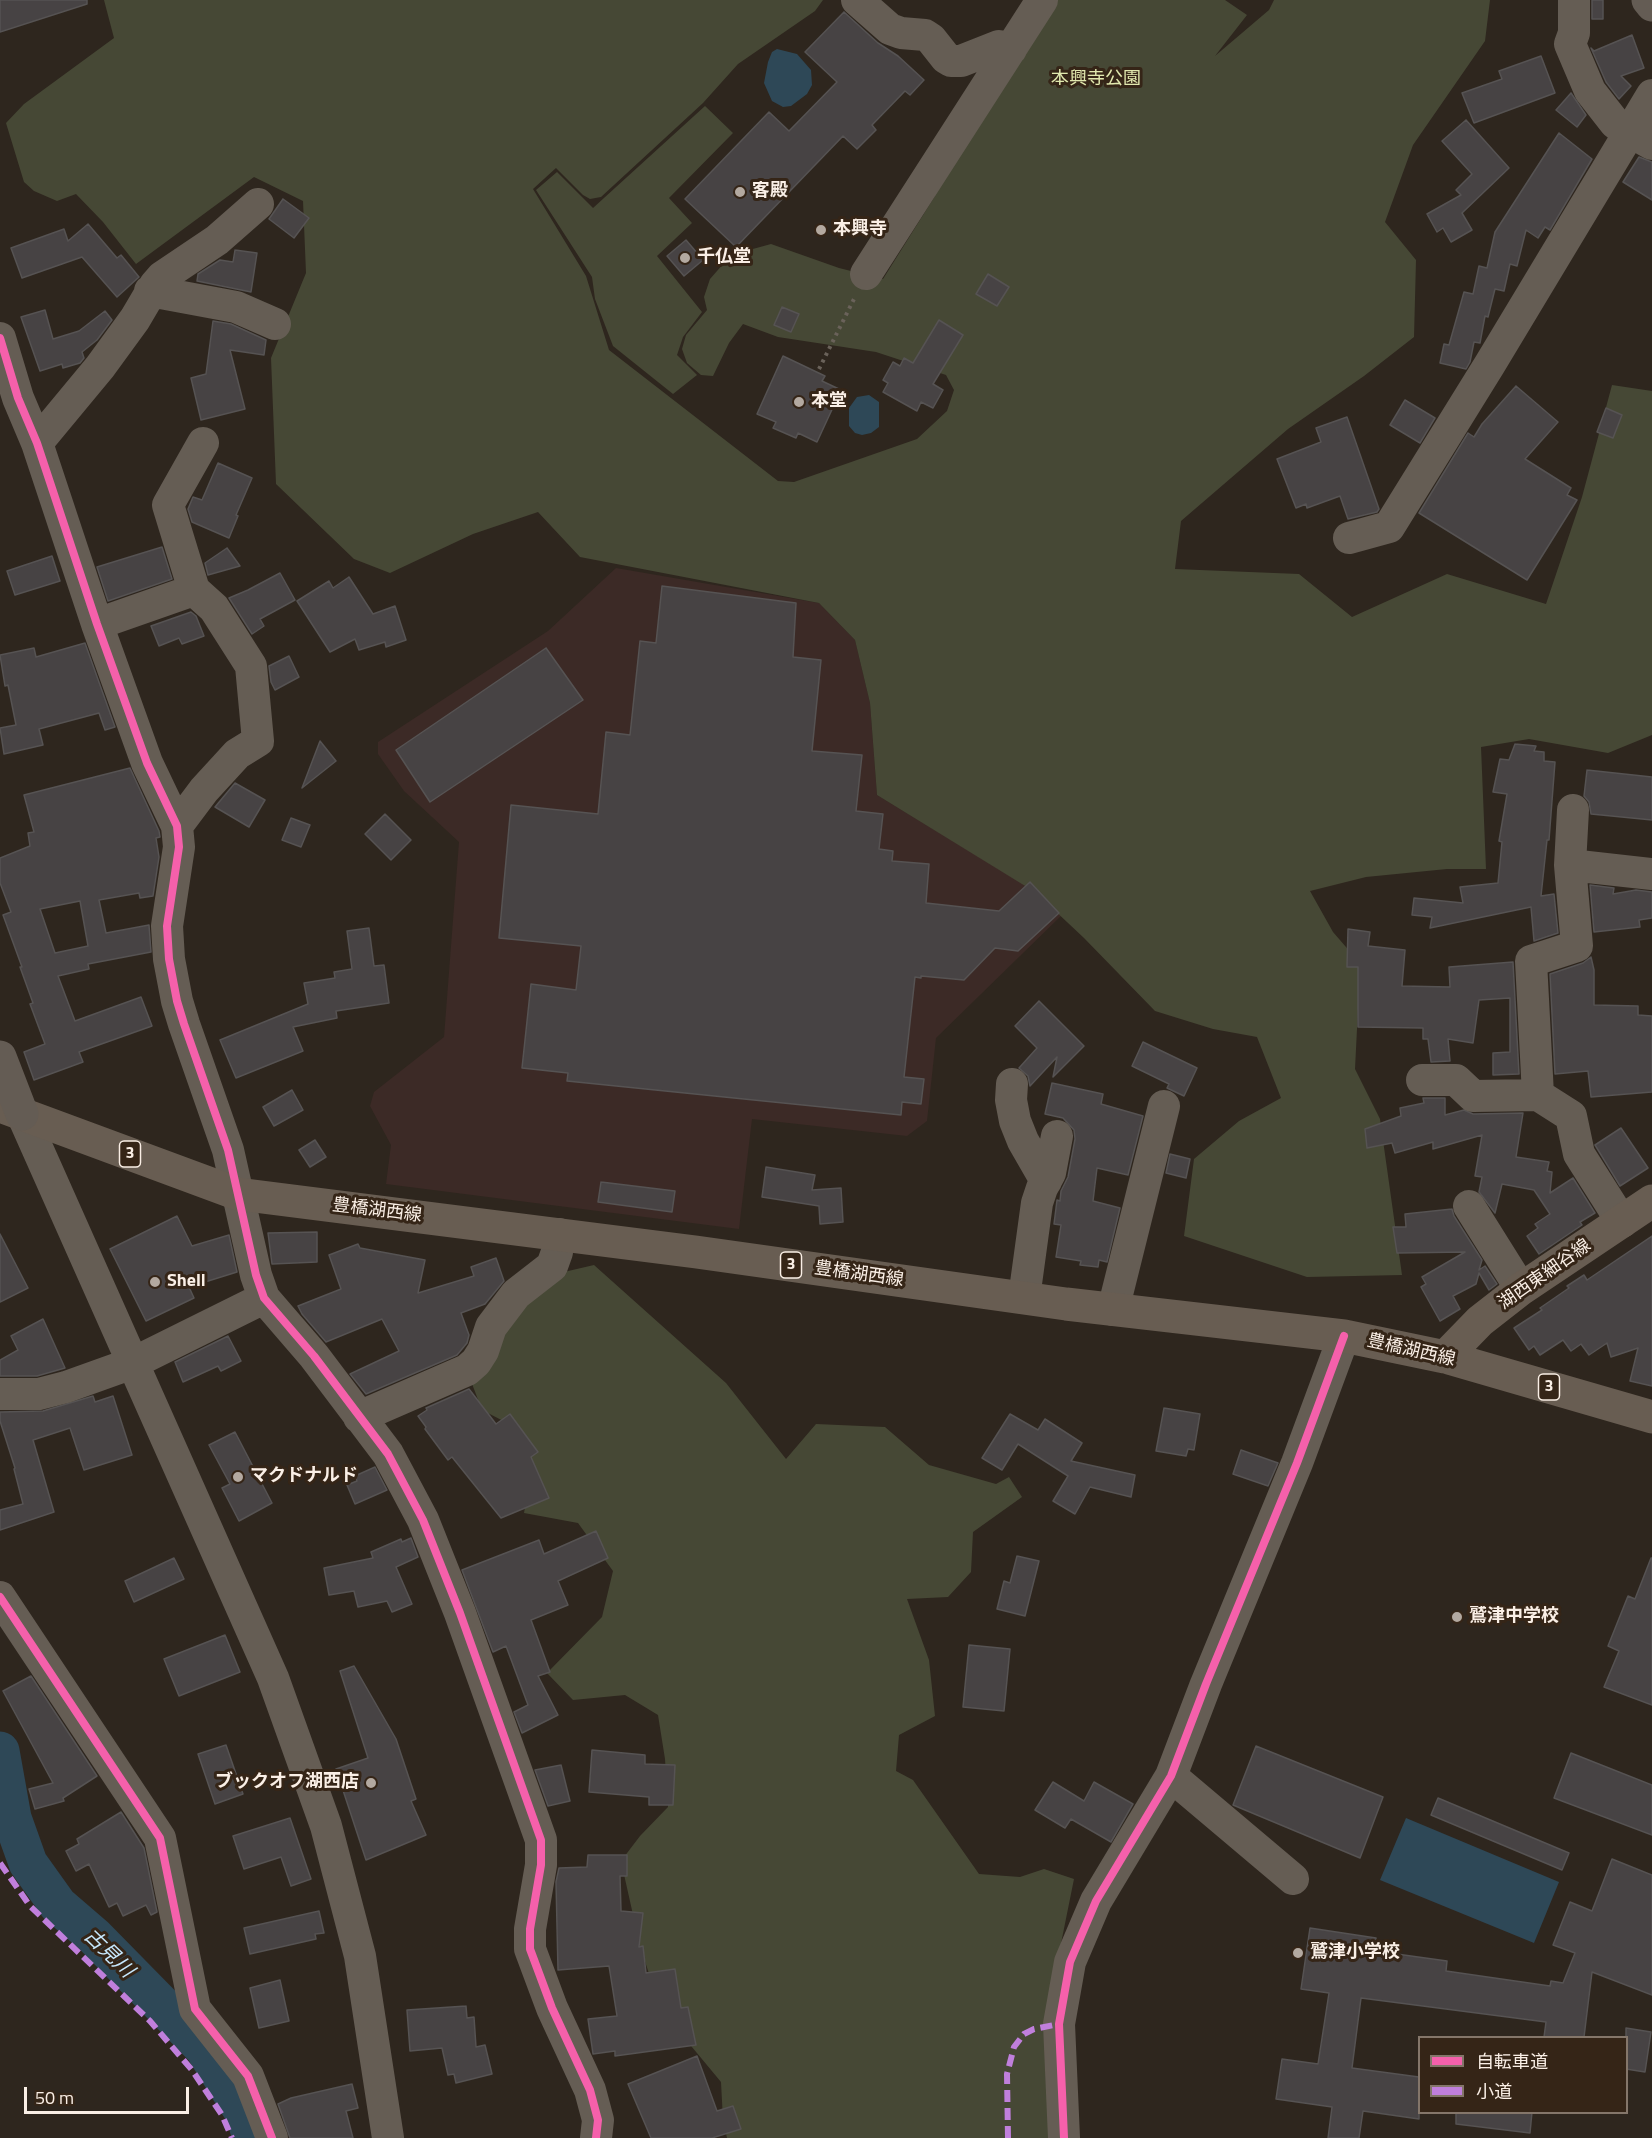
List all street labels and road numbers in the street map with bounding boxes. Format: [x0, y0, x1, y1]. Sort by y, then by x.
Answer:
road number: 3 [120, 1141, 140, 1167]
street label: 豊橋湖西線 [331, 1195, 423, 1227]
street label: 湖西東細谷線 [1495, 1235, 1595, 1315]
road number: 3 [780, 1252, 802, 1278]
street label: 豊橋湖西線 [813, 1258, 905, 1292]
street label: 豊橋湖西線 [1365, 1330, 1457, 1372]
road number: 3 [1538, 1374, 1560, 1400]

